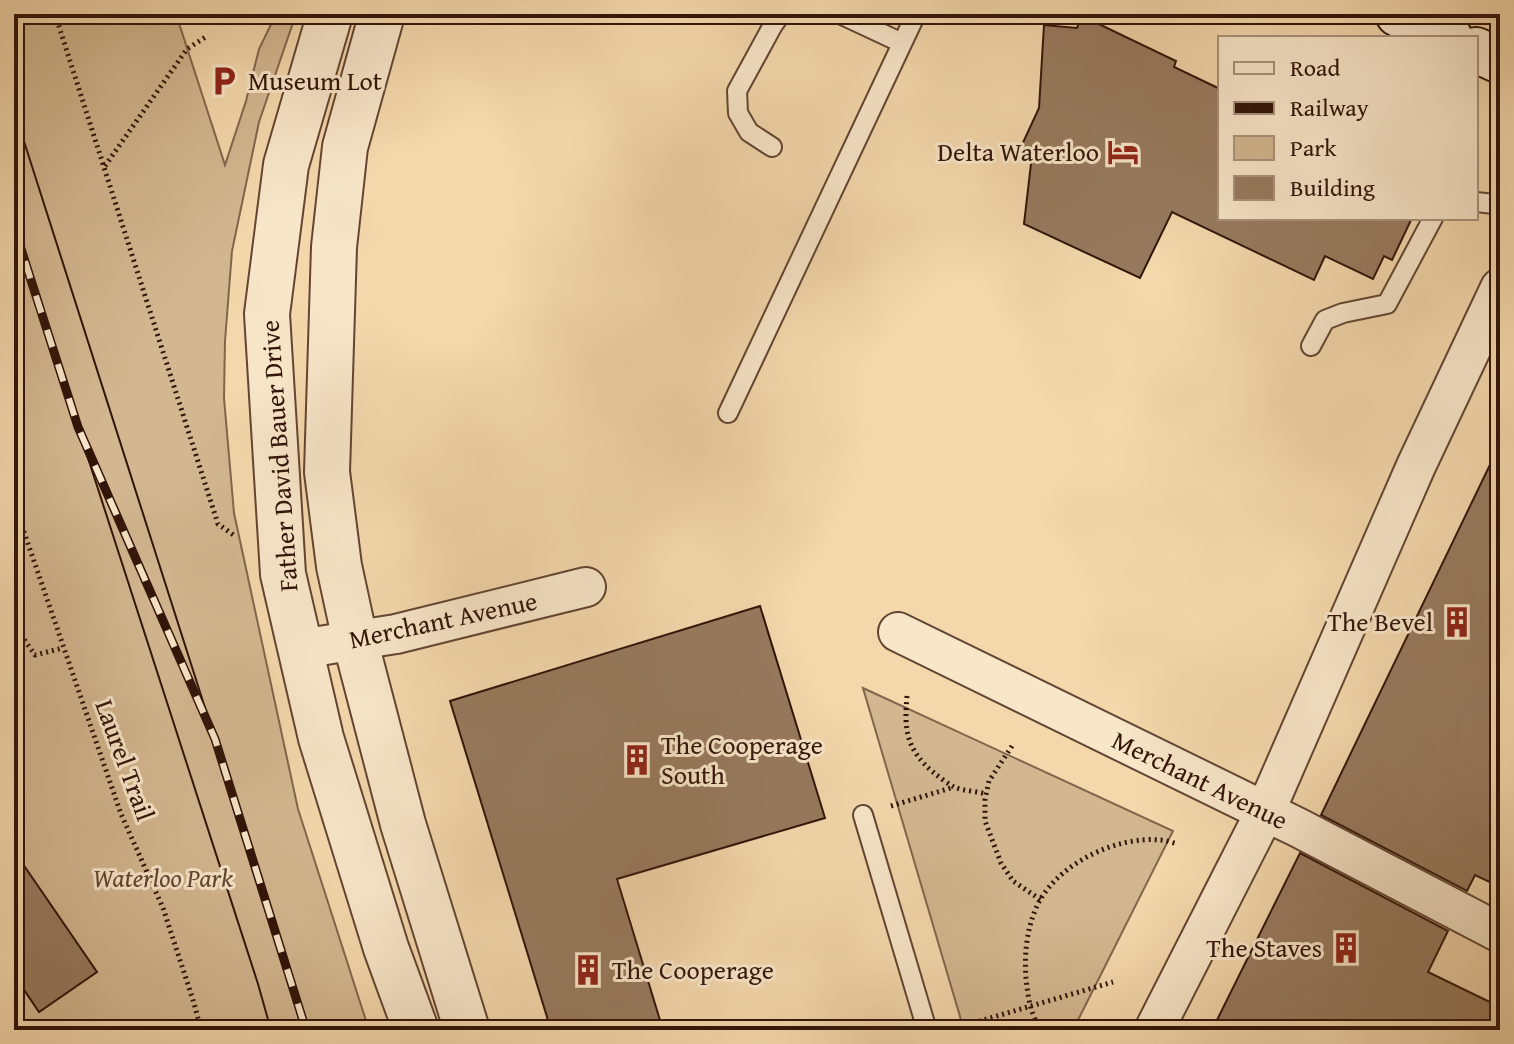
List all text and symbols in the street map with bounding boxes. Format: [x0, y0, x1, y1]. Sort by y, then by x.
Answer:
legend [1218, 36, 1478, 220]
text: Road [1290, 50, 1340, 85]
place label: Museum Lot [248, 61, 382, 100]
parking icon: Museum Lot [207, 64, 241, 98]
text: Railway [1290, 90, 1369, 125]
text: Park [1290, 130, 1337, 165]
place label: Delta Waterloo [937, 132, 1099, 171]
hotel icon: Delta Waterloo [1106, 135, 1140, 169]
text: Building [1290, 170, 1375, 205]
street label: Father David Bauer Drive [250, 319, 307, 593]
street label: Merchant Avenue [345, 581, 540, 658]
place label: The Bevel [1327, 602, 1433, 641]
building icon: The Bevel [1440, 605, 1474, 639]
street label: Laurel Trail [86, 694, 165, 826]
street label: Merchant Avenue [1106, 720, 1295, 839]
place label: The Cooperage South [661, 725, 823, 794]
building icon: The Cooperage South [620, 743, 654, 777]
park label: Waterloo Park [93, 858, 233, 897]
place label: The Staves [1206, 928, 1322, 967]
building icon: The Staves [1329, 931, 1363, 965]
place label: The Cooperage [612, 950, 774, 989]
building icon: The Cooperage [571, 953, 605, 987]

